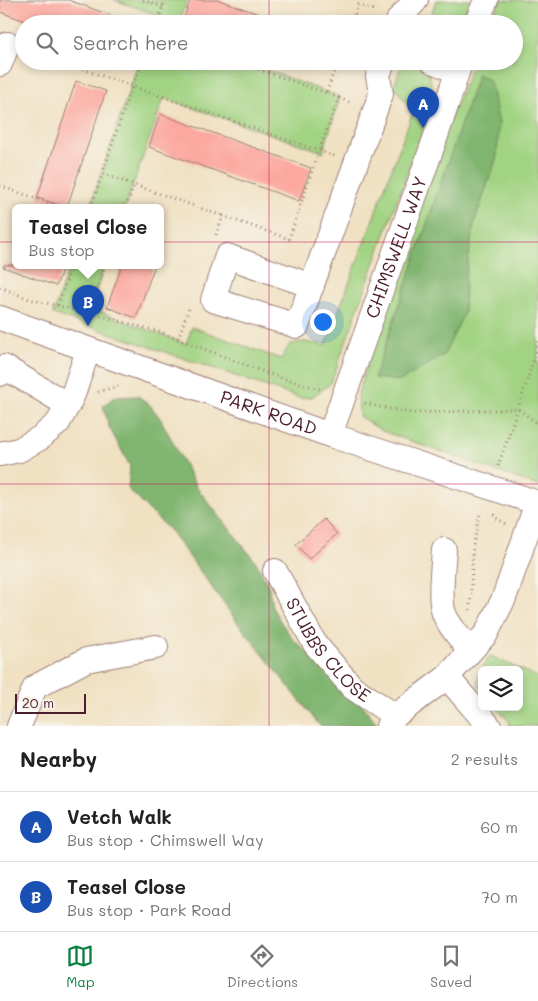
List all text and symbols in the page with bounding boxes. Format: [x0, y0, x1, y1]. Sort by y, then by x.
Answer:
search box [15, 15, 523, 70]
icon: search [33, 29, 61, 57]
text: Search here [73, 30, 189, 55]
pin: A [407, 87, 439, 128]
street label: CHIMSWELL WAY [359, 173, 432, 321]
popup [12, 204, 164, 269]
text: Teasel Close [29, 214, 147, 239]
text: Bus stop [29, 239, 94, 260]
pin: B [72, 285, 104, 326]
your location [310, 309, 336, 335]
street label: PARK ROAD [217, 384, 321, 440]
street label: STUBBS CLOSE [281, 593, 376, 707]
map controls [478, 666, 523, 711]
button: layers [478, 666, 523, 711]
scale bar [15, 691, 86, 714]
text: 20 m [22, 693, 54, 712]
text: Nearby [20, 745, 97, 772]
text: 2 results [451, 748, 518, 769]
text: Vetch Walk [67, 804, 172, 829]
text: A [30, 816, 42, 837]
text: 60 m [481, 816, 518, 837]
text: Bus stop · Chimswell Way [67, 829, 264, 850]
text: Teasel Close [67, 874, 186, 899]
text: B [31, 886, 41, 907]
text: 70 m [481, 886, 518, 907]
text: Bus stop · Park Road [67, 899, 231, 920]
tab: Map [66, 942, 95, 991]
tab: Directions [227, 942, 298, 991]
tab: Saved [430, 942, 472, 991]

